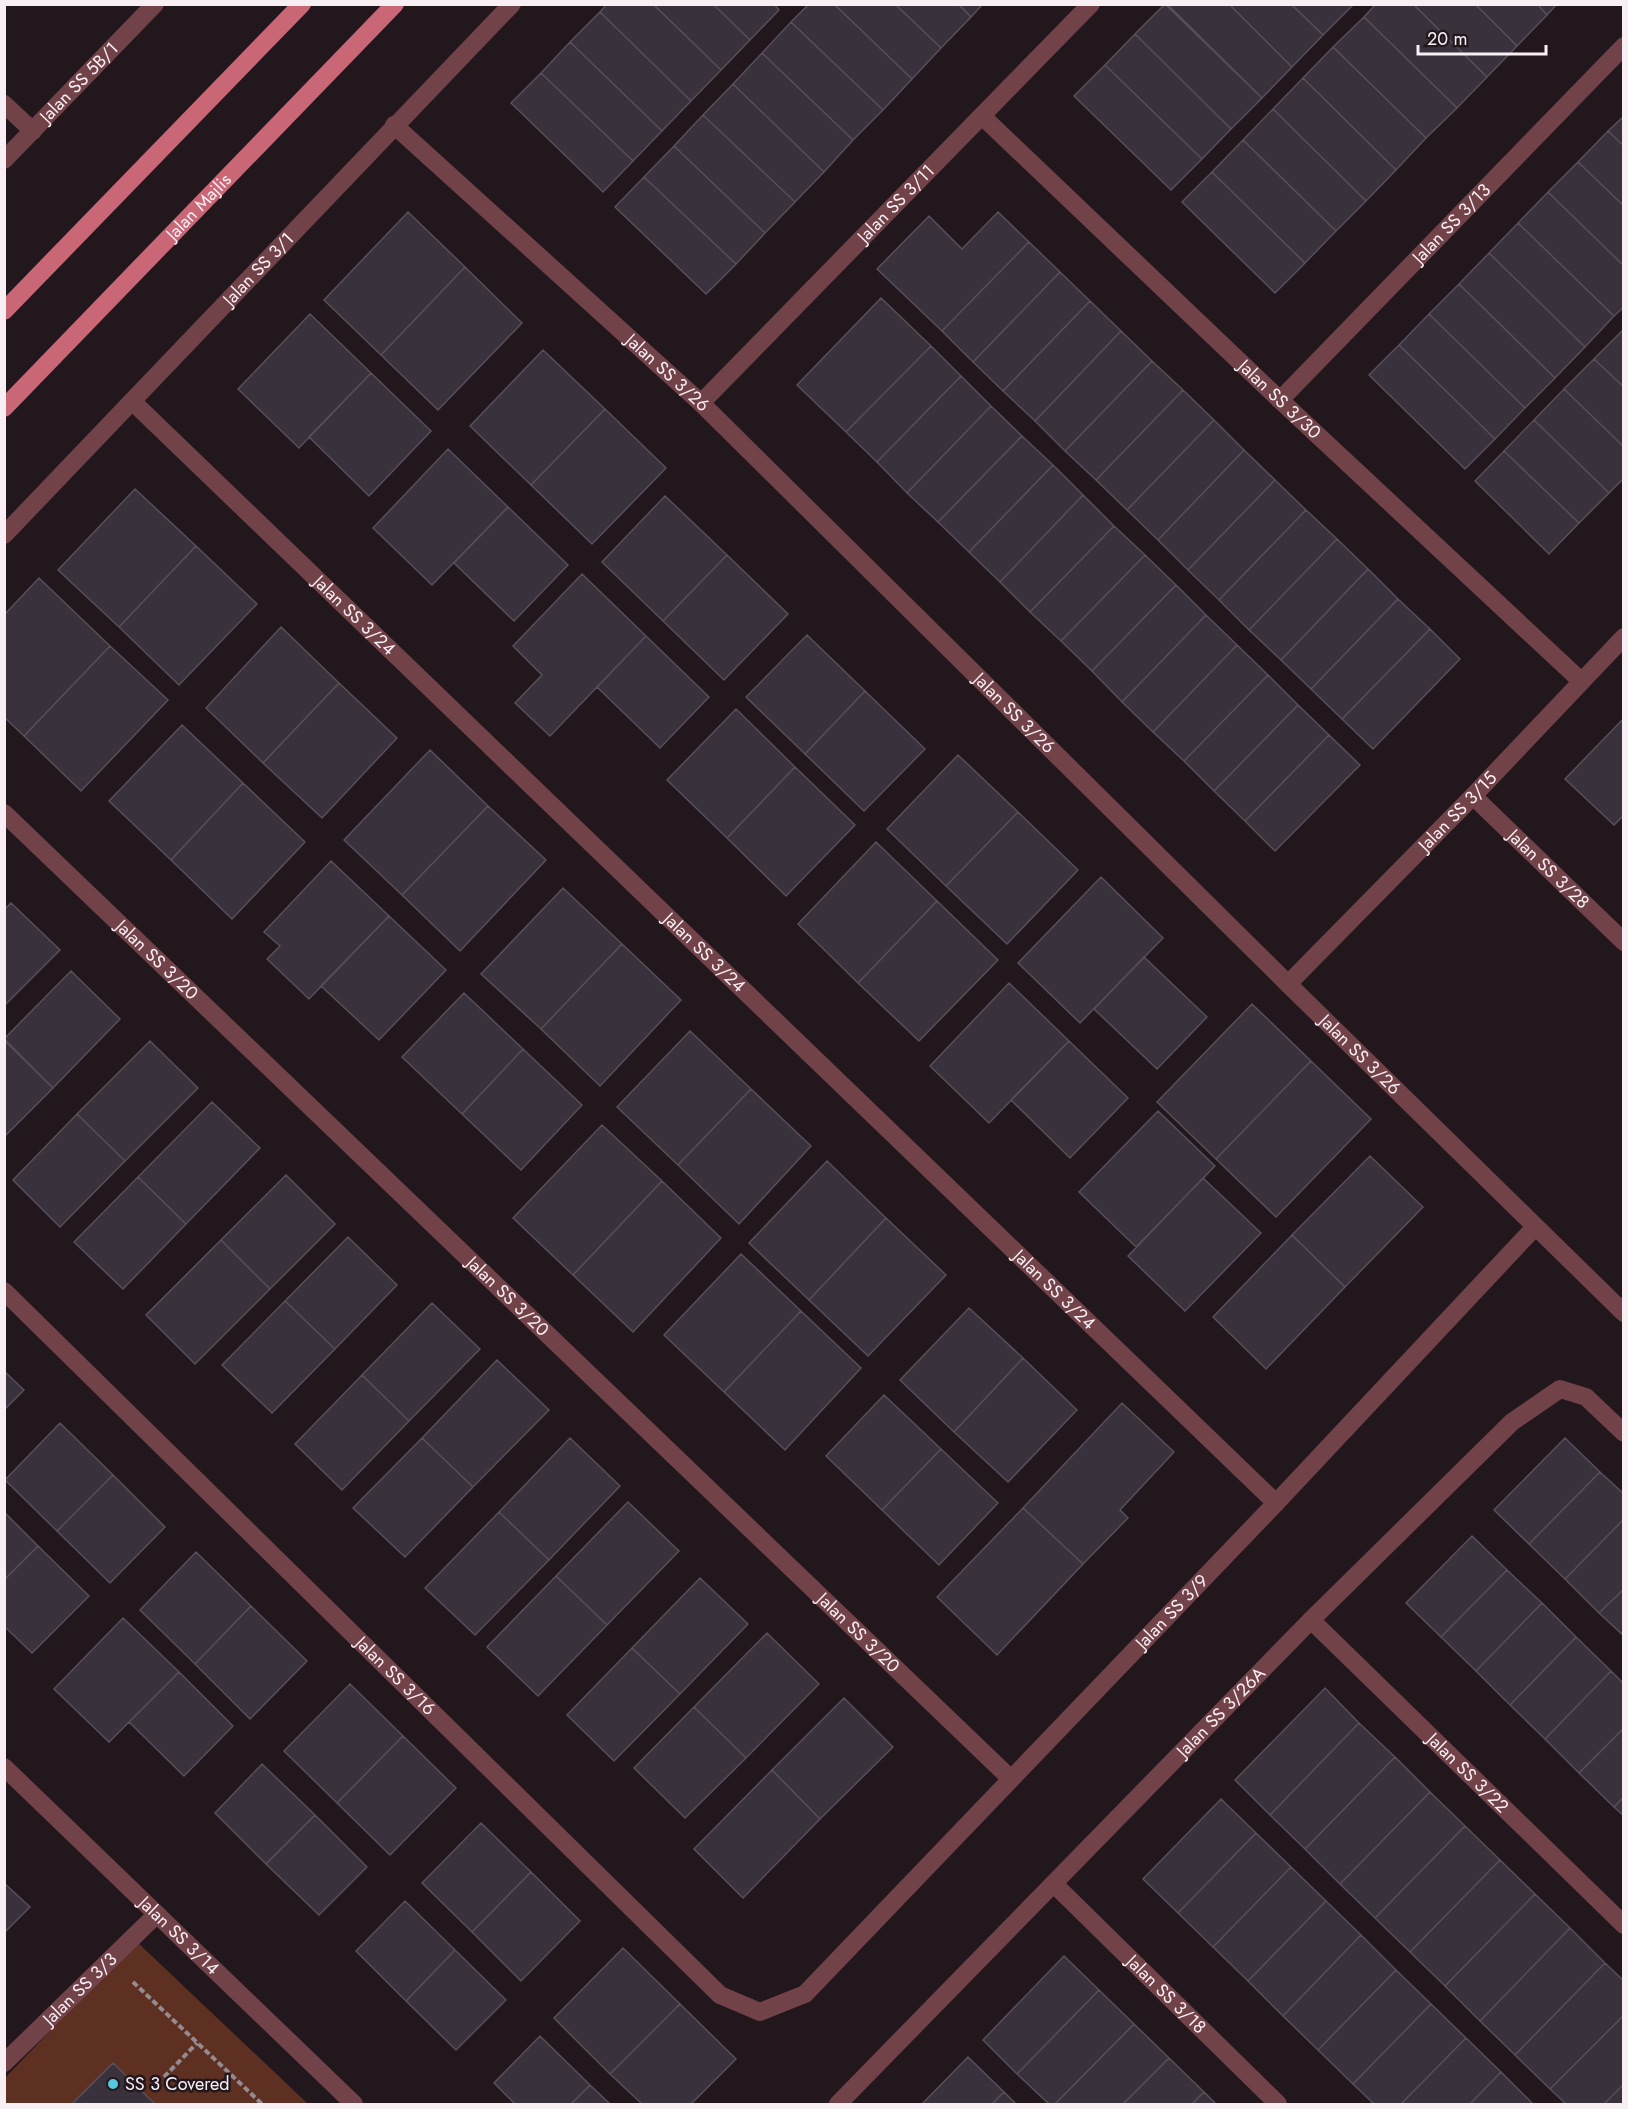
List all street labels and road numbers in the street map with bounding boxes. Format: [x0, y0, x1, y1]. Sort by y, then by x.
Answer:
street label: Jalan SS 5B/1 [33, 36, 124, 130]
street label: Jalan SS 3/11 [850, 158, 941, 250]
street label: Jalan Majlis [159, 167, 237, 248]
street label: Jalan SS 3/13 [1405, 178, 1497, 271]
street label: Jalan SS 3/1 [216, 227, 300, 313]
street label: Jalan SS 3/26 [618, 326, 715, 418]
street label: Jalan SS 3/30 [1231, 352, 1327, 445]
street label: Jalan SS 3/24 [306, 568, 401, 661]
street label: Jalan SS 3/26 [966, 665, 1061, 759]
street label: Jalan SS 3/15 [1411, 766, 1503, 859]
street label: Jalan SS 3/28 [1500, 822, 1595, 915]
street label: Jalan SS 3/24 [656, 905, 751, 998]
street label: Jalan SS 3/20 [108, 912, 204, 1006]
street label: Jalan SS 3/26 [1312, 1007, 1407, 1101]
street label: Jalan SS 3/24 [1006, 1242, 1101, 1336]
street label: Jalan SS 3/20 [459, 1249, 555, 1342]
street label: Jalan SS 3/9 [1128, 1568, 1214, 1656]
street label: Jalan SS 3/20 [810, 1585, 906, 1679]
street label: Jalan SS 3/16 [348, 1629, 441, 1721]
street label: Jalan SS 3/26A [1169, 1661, 1271, 1764]
street label: Jalan SS 3/22 [1420, 1725, 1515, 1819]
street label: Jalan SS 3/14 [131, 1889, 225, 1981]
street label: Jalan SS 3/3 [36, 1947, 123, 2033]
street label: Jalan SS 3/18 [1119, 1948, 1212, 2040]

